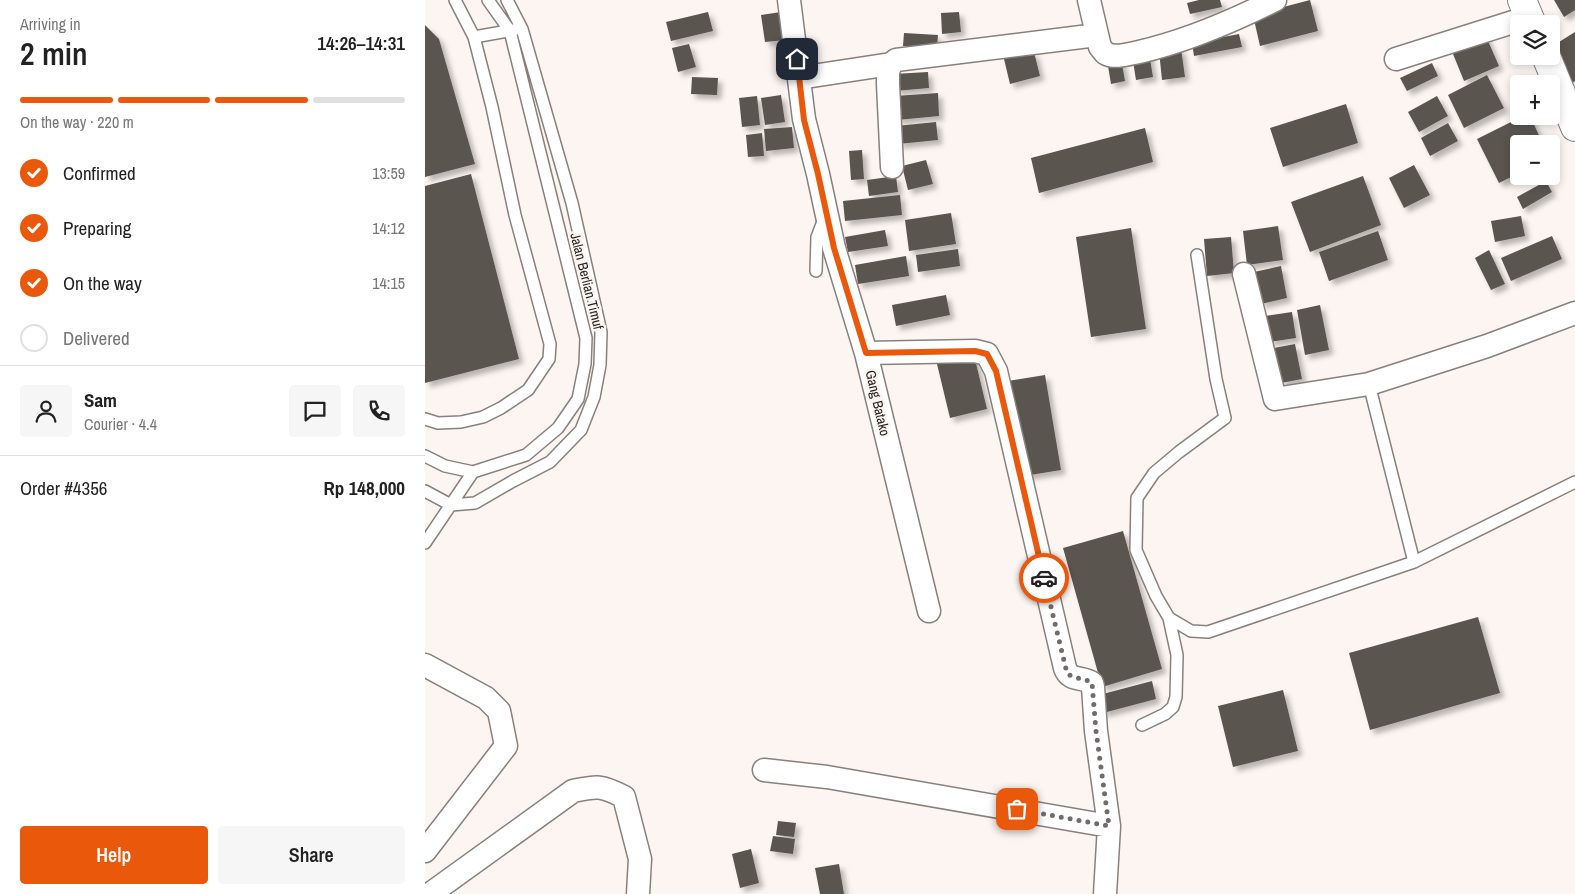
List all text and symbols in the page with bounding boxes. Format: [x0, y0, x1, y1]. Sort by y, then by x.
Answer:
text: Arriving in [20, 13, 81, 35]
map controls [1510, 15, 1560, 185]
button: layers [1510, 15, 1560, 65]
text: 14:26–14:31 [317, 30, 405, 56]
text: 2 min [20, 32, 88, 75]
pin [776, 38, 818, 80]
icon: home [783, 45, 811, 73]
button: + [1510, 75, 1560, 125]
text: On the way · 220 m [20, 111, 134, 133]
button: − [1510, 135, 1560, 185]
icon: check [20, 159, 48, 187]
text: Confirmed [63, 160, 136, 186]
text: 13:59 [372, 162, 405, 184]
icon: check [20, 214, 48, 242]
text: Preparing [63, 215, 131, 241]
text: 14:12 [372, 217, 405, 239]
street label: Jalan Berlian Timuf [566, 231, 608, 332]
icon: check [20, 269, 48, 297]
text: On the way [63, 270, 142, 296]
text: 14:15 [372, 272, 405, 294]
text: Delivered [63, 325, 130, 351]
street label: Gang Batako [862, 368, 894, 438]
button: person [20, 385, 72, 437]
button: chat [289, 385, 341, 437]
button: phone [353, 385, 405, 437]
text: Sam [84, 387, 117, 413]
text: Courier · 4.4 [84, 413, 157, 435]
text: Order #4356 [20, 475, 107, 501]
text: Rp 148,000 [324, 475, 405, 501]
courier [1019, 553, 1069, 603]
icon: car [1030, 564, 1058, 592]
pin [996, 788, 1038, 830]
icon: bag [1003, 795, 1031, 823]
button: Help [20, 826, 208, 884]
button: Share [218, 826, 405, 884]

